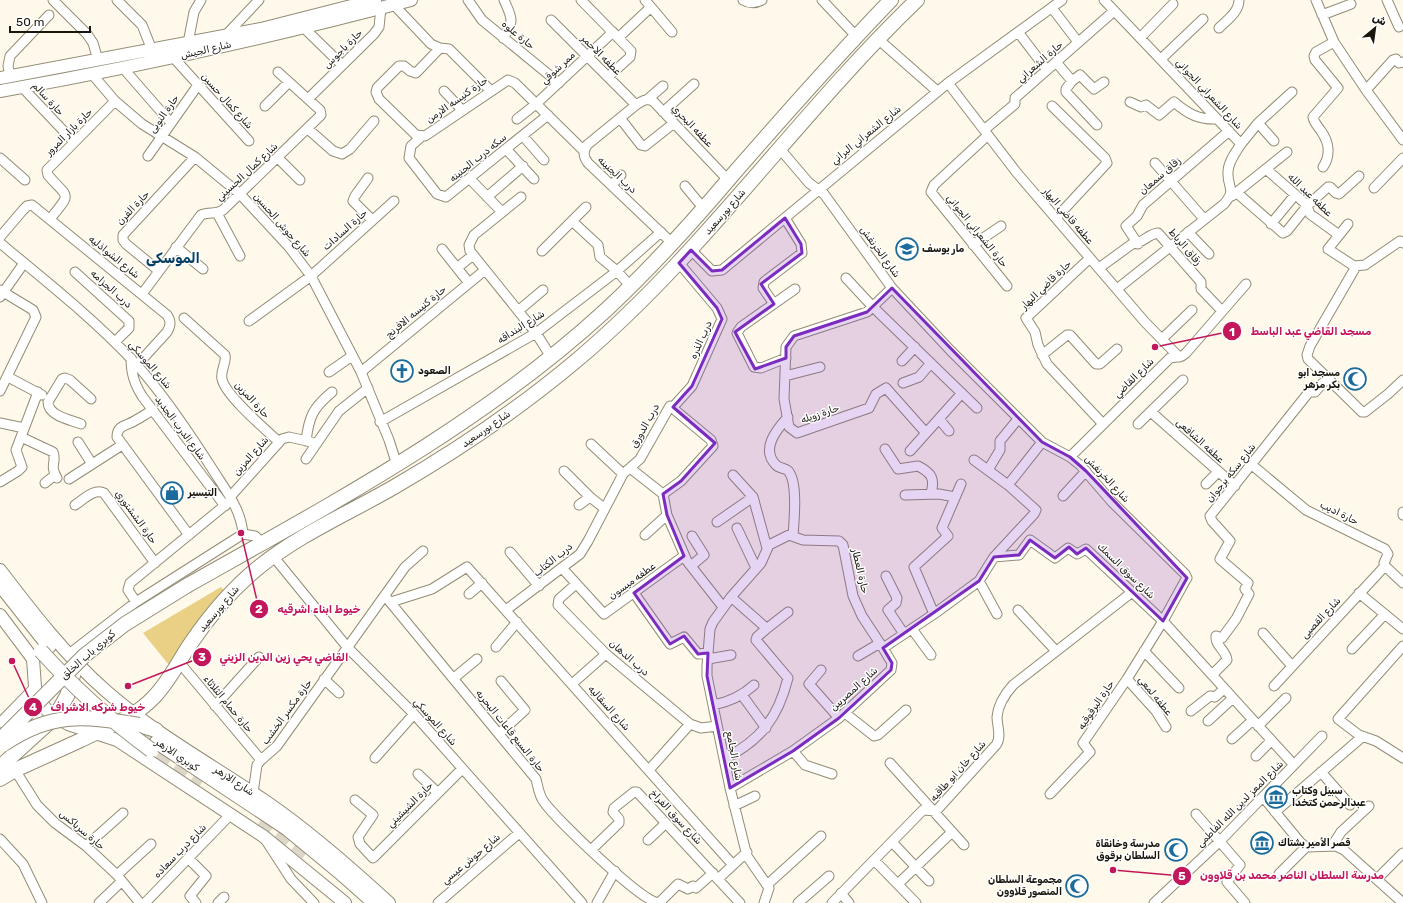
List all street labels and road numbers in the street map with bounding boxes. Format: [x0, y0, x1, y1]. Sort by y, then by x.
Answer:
street label: حارة علوه [499, 18, 537, 52]
street label: حارة باجوس [321, 27, 365, 71]
street label: عطفه الاحمر [578, 32, 624, 78]
street label: شارع الجيش [180, 38, 233, 63]
street label: حارة الشعراني [1014, 39, 1067, 87]
street label: ممر شوقي [538, 49, 579, 88]
street label: شارع الشعراني الجواني [1172, 56, 1245, 133]
street label: شارع كمال حسين [198, 71, 255, 132]
street label: حارة كنيسه الارمن [424, 74, 490, 126]
street label: حارة سالم [30, 80, 66, 118]
street label: حارة النوبى [146, 93, 182, 135]
street label: عطفه البحري [668, 102, 716, 151]
street label: شارع الشعراني البراني [828, 103, 905, 169]
street label: حارة بازار المرور [42, 106, 95, 159]
street label: سكه درب الجنينه [447, 131, 509, 185]
street label: شارع كمال الحسيني [214, 140, 282, 205]
street label: درب الجنينه [595, 154, 639, 196]
street label: زقاق سمعان [1137, 155, 1183, 197]
street label: عطفه عبد الله [1285, 171, 1335, 220]
street label: عطفه قاضي البهار [1038, 184, 1096, 249]
street label: شارع بورسعيد [702, 187, 749, 238]
street label: حارة الفرن [114, 188, 152, 228]
street label: شارع حوش الحسين [250, 190, 313, 260]
street label: حارة الشعراني الجواني [942, 192, 1010, 271]
street label: حارة السادات [320, 207, 370, 253]
street label: شارع الخرنفش [857, 224, 903, 281]
street label: زقاق الرباط [1166, 226, 1204, 268]
street label: شارع الشواذليه [86, 233, 142, 282]
street label: حارة قاضي البهار [1017, 258, 1075, 314]
street label: درب الجزامه [88, 267, 134, 311]
street label: حارة كنيسه الافرنج [383, 283, 449, 342]
street label: شارع البنداقه [495, 308, 547, 347]
street label: درب الذره [687, 319, 715, 361]
street label: شارع الموسكي [124, 339, 174, 393]
street label: شارع القاضي [1111, 355, 1158, 402]
street label: حارة المزين [232, 379, 272, 421]
street label: شارع الدرب الجديد [151, 394, 208, 463]
street label: درب الدورق [628, 401, 662, 450]
street label: حارة زويله [799, 402, 841, 426]
street label: شارع بورسعيد [459, 408, 513, 451]
street label: عطفه الشافعى [1173, 416, 1227, 466]
street label: شارع المزين [231, 434, 272, 479]
street label: شارع سكه برجوان [1204, 441, 1259, 505]
street label: شارع الخرنفش [1081, 453, 1132, 506]
street label: حارة الششتوري [112, 488, 159, 547]
street label: حارة اديب [1318, 499, 1360, 527]
street label: درب الكتاب [531, 540, 575, 579]
street label: شارع سوق السمك [1094, 540, 1157, 602]
street label: حارة العطار [849, 546, 871, 595]
street label: عطفه ميسون [606, 560, 658, 602]
street label: شارع بورسعيد [196, 583, 243, 635]
street label: شارع القصبى [1299, 595, 1344, 642]
street label: كوبري باب الخلق [58, 628, 119, 683]
street label: درب الدهان [607, 637, 652, 679]
street label: شارع المصريين [828, 665, 881, 714]
street label: حارة حمام الثلاثاء [201, 673, 255, 735]
street label: عطفه لمعي [1134, 674, 1175, 720]
street label: حارة مكسر الخشب [259, 677, 315, 747]
street label: حارة البرقوقيه [1075, 678, 1117, 732]
street label: شارع السقاليه [585, 683, 632, 734]
street label: حارة السبع قاعات البحريه [472, 687, 547, 775]
street label: شارع الموسكي [409, 696, 459, 749]
street label: شارع الجامع [722, 730, 745, 782]
street label: كوبري الازهر [152, 735, 201, 775]
street label: شارع خان ابو طاقيه [928, 738, 989, 805]
street label: شارع المعز لدين الله الفاطمي [1194, 758, 1287, 851]
street label: شارع الازهر [210, 763, 256, 799]
street label: حارة الشيشيني [385, 780, 437, 832]
street label: شارع سوق الفراخ [647, 787, 705, 848]
street label: حارة سرباكس [57, 808, 107, 852]
street label: شارع درب سعاده [151, 821, 210, 881]
street label: شارع حوش عيسي [439, 831, 504, 889]

